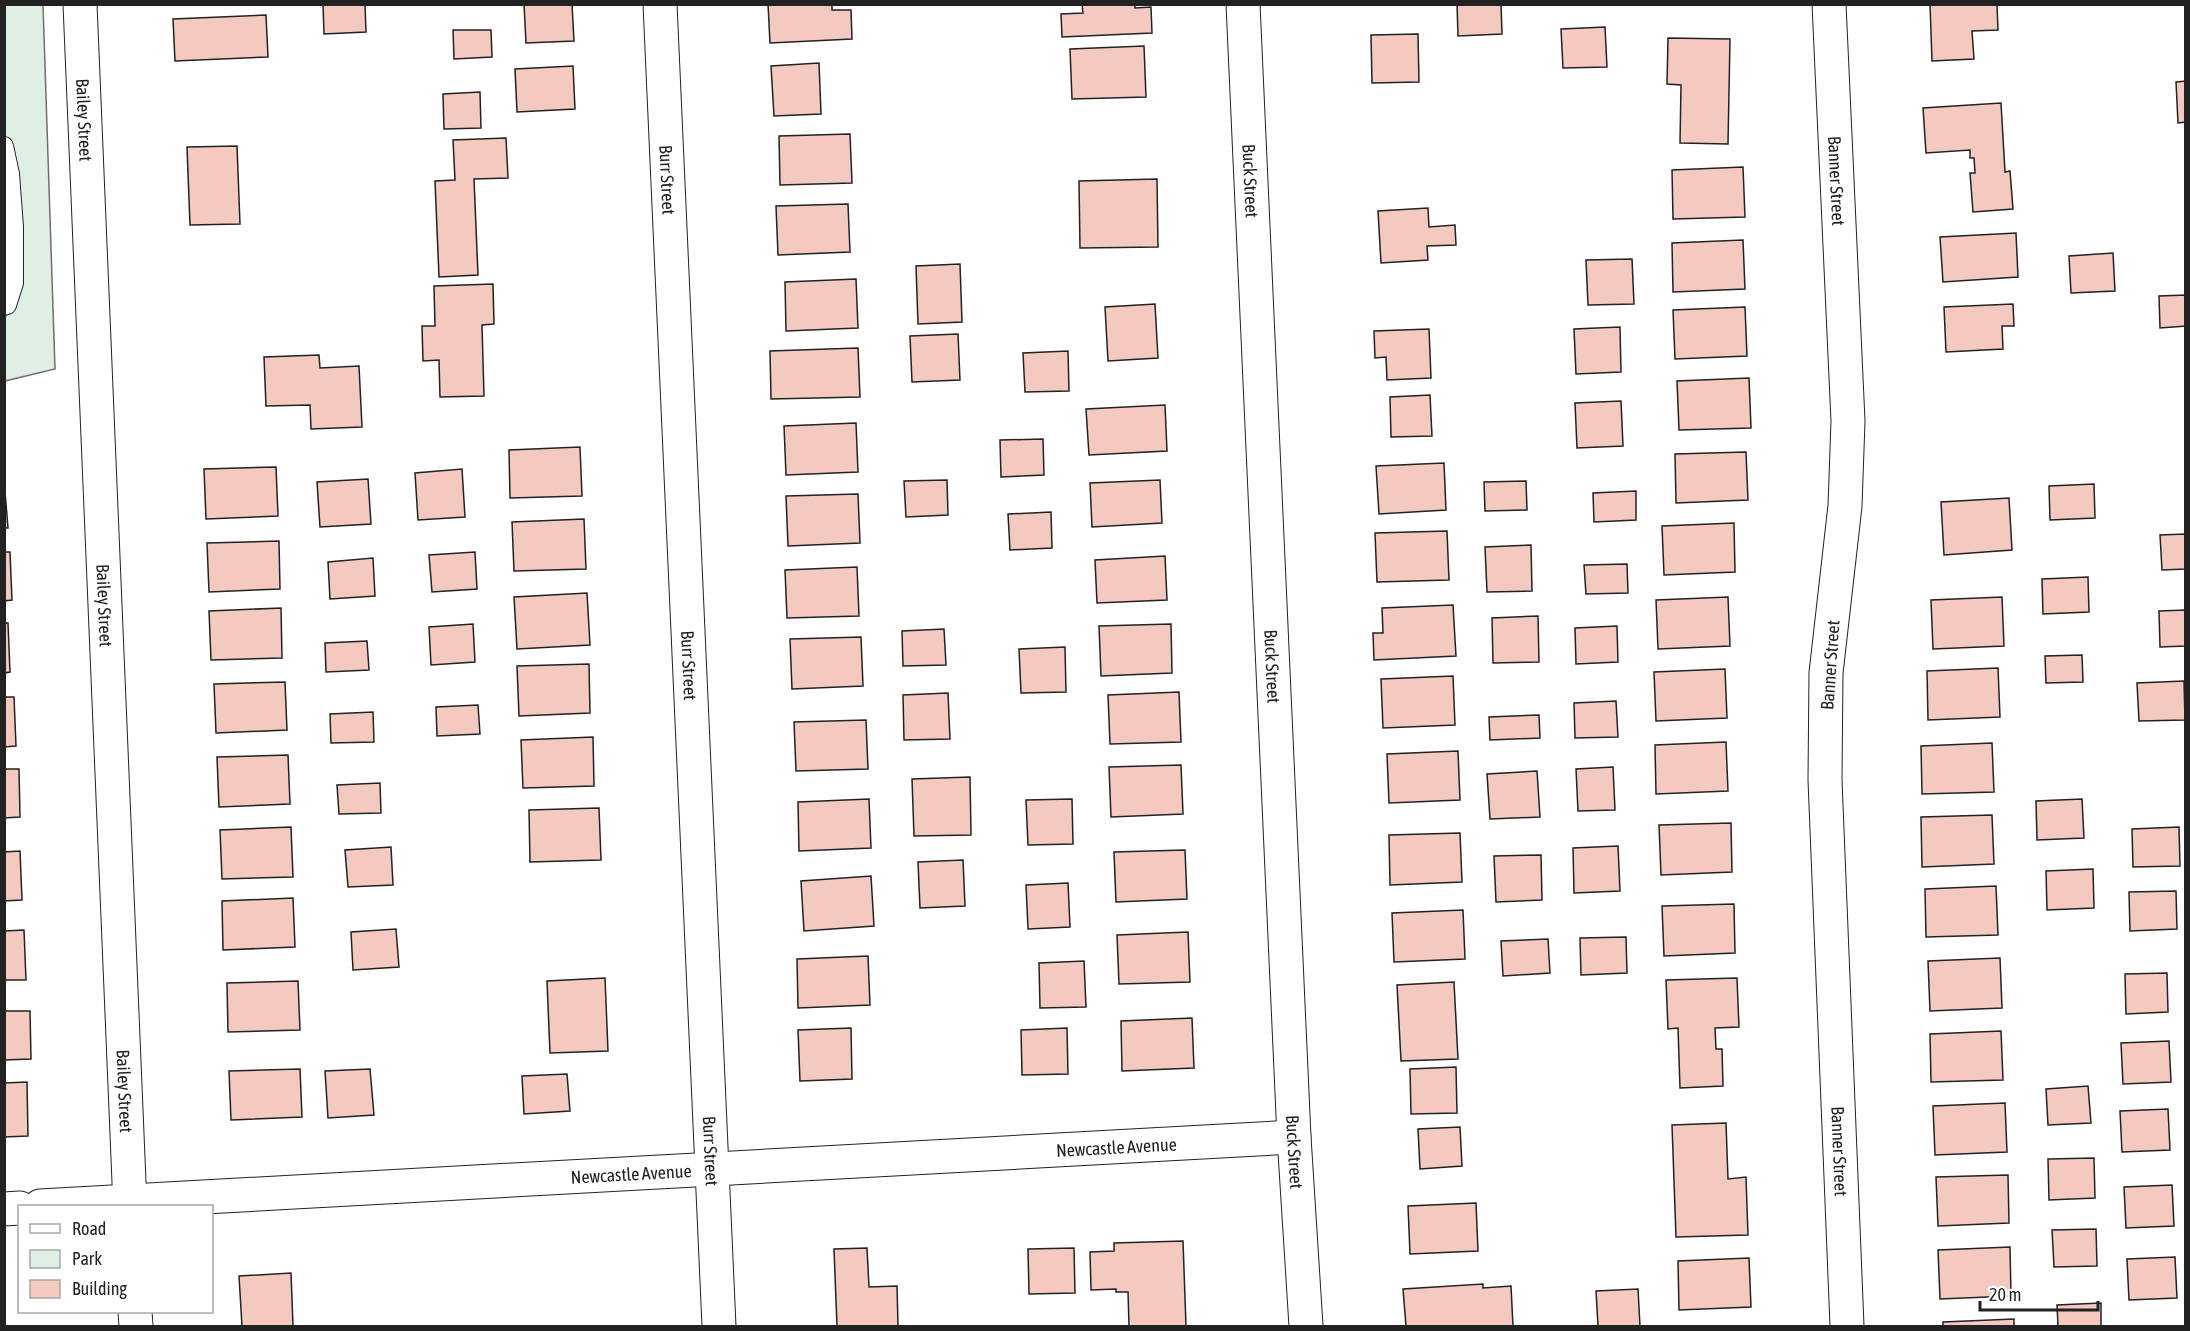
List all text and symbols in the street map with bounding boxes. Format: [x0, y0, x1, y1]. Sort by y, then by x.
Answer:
street label: Bailey Street [73, 78, 97, 162]
street label: Banner Street [1825, 135, 1850, 226]
street label: Buck Street [1239, 143, 1263, 218]
street label: Burr Street [656, 144, 680, 215]
street label: Bailey Street [93, 564, 117, 647]
street label: Banner Street [1816, 619, 1844, 711]
street label: Buck Street [1261, 629, 1285, 704]
street label: Burr Street [677, 630, 702, 701]
street label: Bailey Street [113, 1049, 137, 1133]
street label: Banner Street [1828, 1106, 1852, 1196]
street label: Buck Street [1283, 1114, 1308, 1189]
street label: Burr Street [699, 1115, 723, 1186]
street label: Newcastle Avenue [1055, 1133, 1177, 1161]
street label: Newcastle Avenue [570, 1160, 692, 1187]
legend [18, 1205, 213, 1313]
text: Road [72, 1218, 106, 1239]
text: Park [72, 1248, 102, 1269]
scale bar [1980, 1274, 2098, 1312]
text: Building [72, 1278, 127, 1299]
text: 20 m [1989, 1284, 2021, 1305]

